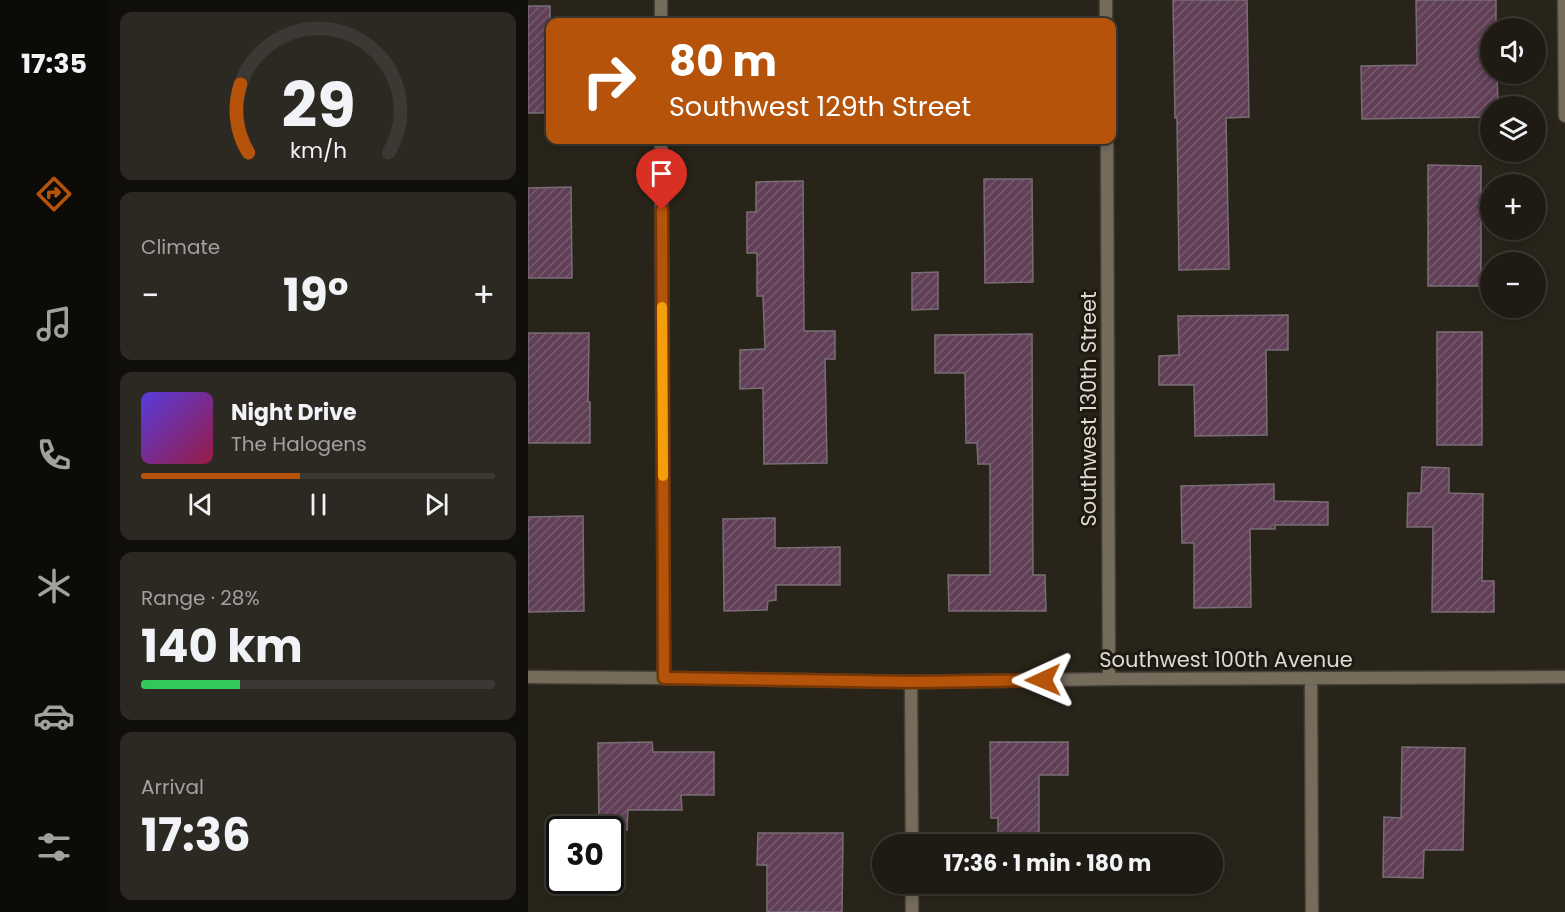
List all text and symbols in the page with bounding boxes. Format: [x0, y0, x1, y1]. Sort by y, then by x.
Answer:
map controls [1480, 18, 1546, 318]
button: sound [1480, 18, 1546, 84]
text: 80 m [669, 32, 777, 91]
icon: right [570, 42, 648, 120]
text: 17:35 [21, 45, 87, 82]
text: 29 [281, 61, 355, 149]
text: Southwest 129th Street [669, 88, 971, 125]
button: layers [1480, 96, 1546, 162]
text: km/h [289, 135, 347, 166]
pin [636, 148, 687, 210]
icon: arrive [645, 157, 678, 190]
icon: directions [33, 173, 75, 215]
button: + [1480, 174, 1546, 240]
text: Climate [141, 233, 220, 261]
button: − [1480, 252, 1546, 318]
text: 19° [283, 264, 349, 327]
text: − [141, 272, 159, 319]
text: + [472, 272, 495, 319]
street label: Southwest 130th Street [1074, 291, 1103, 527]
icon: music [33, 303, 75, 345]
text: Night Drive [231, 397, 357, 428]
text: The Halogens [231, 430, 367, 458]
icon: phone [33, 434, 75, 476]
icon: previous [184, 488, 217, 521]
icon: pause [302, 488, 335, 521]
icon: next [420, 488, 453, 521]
icon: climate [33, 565, 75, 607]
text: Range · 28% [141, 584, 260, 612]
text: 140 km [141, 615, 303, 678]
street label: Southwest 100th Avenue [1099, 645, 1353, 674]
position arrow [1011, 648, 1075, 712]
icon: car [33, 695, 75, 737]
text: Arrival [141, 773, 204, 801]
text: 17:36 [141, 804, 251, 867]
speed limit sign: 30 [546, 816, 624, 894]
icon: filters [33, 826, 75, 868]
text: 17:36 · 1 min · 180 m [944, 848, 1151, 879]

